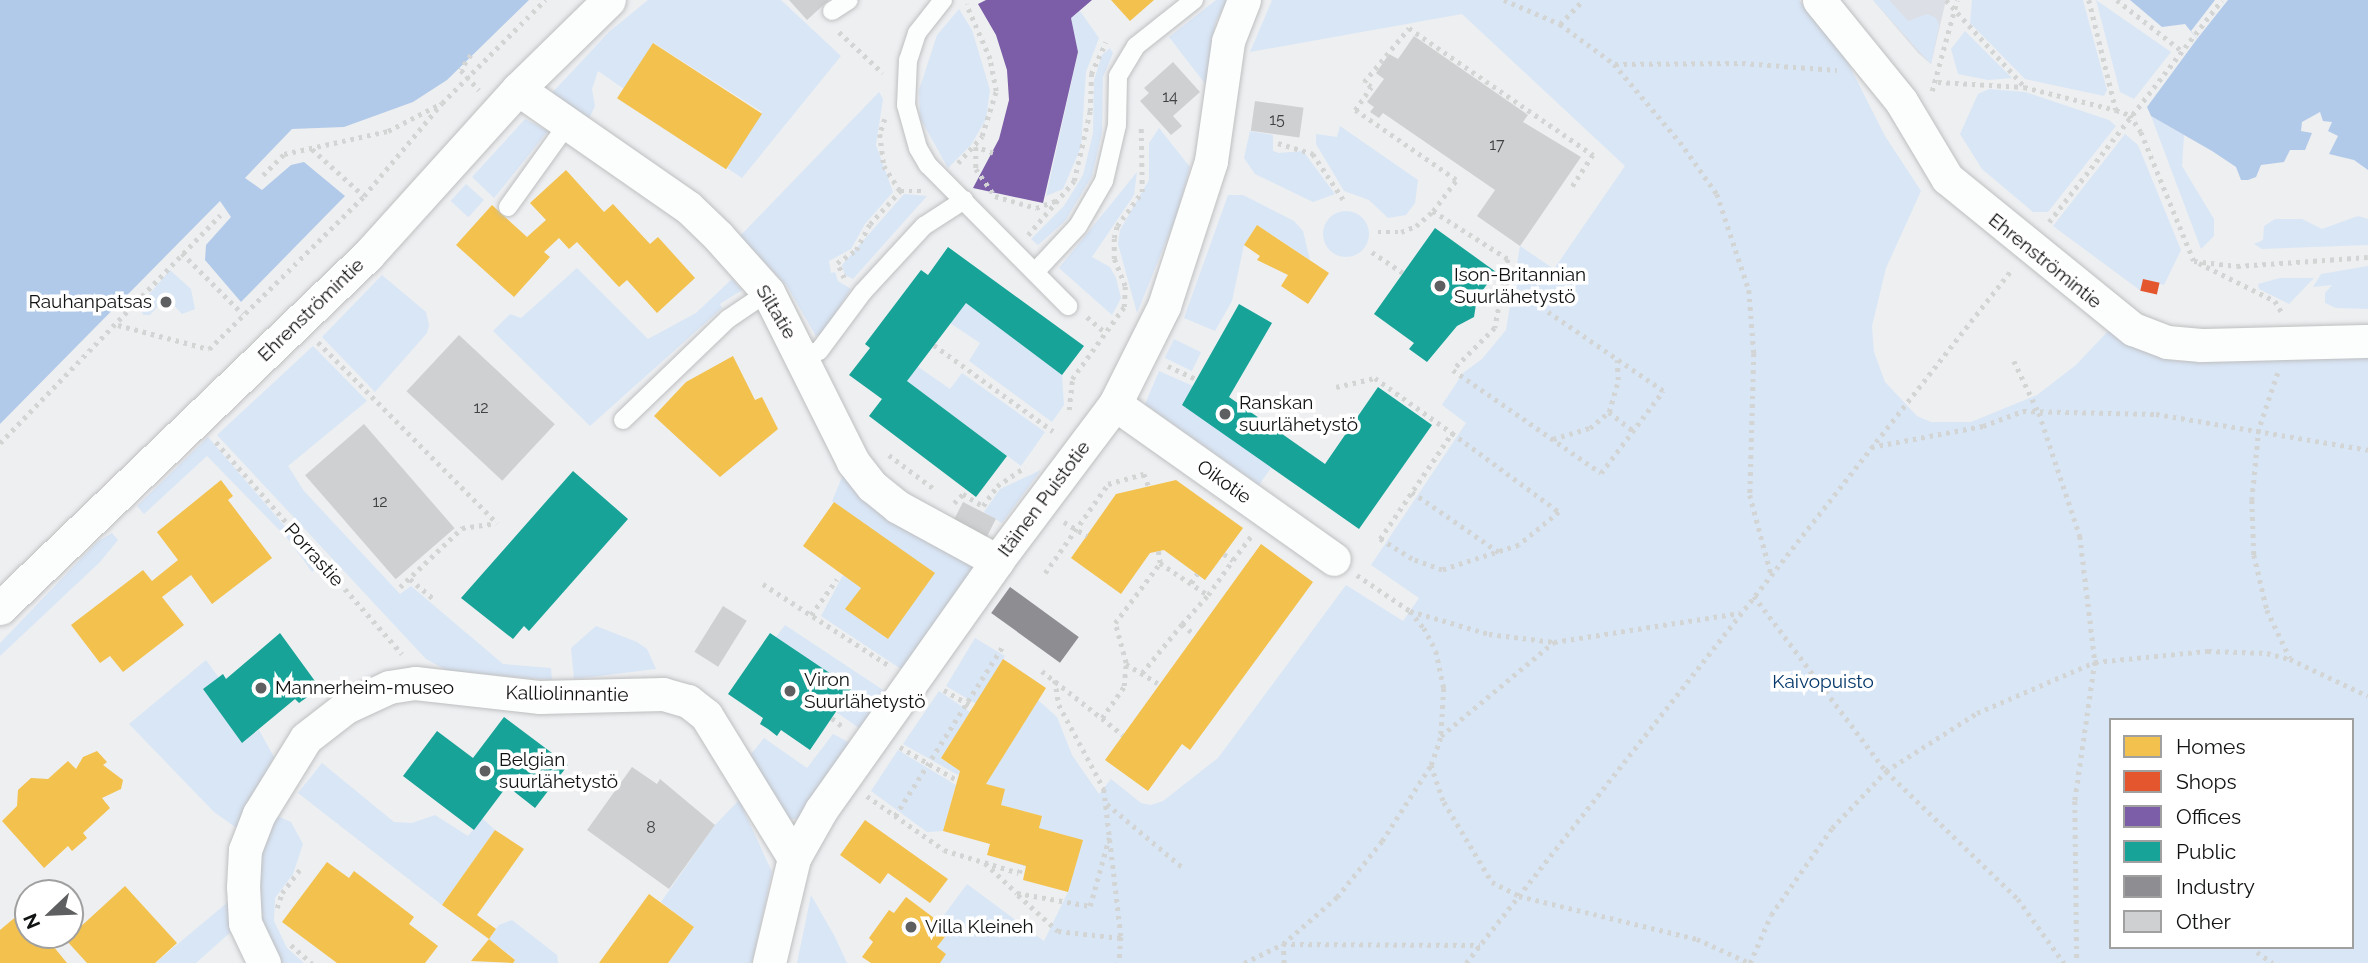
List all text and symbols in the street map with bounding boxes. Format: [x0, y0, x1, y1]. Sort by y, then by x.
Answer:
house number: 14 [1162, 87, 1178, 107]
house number: 15 [1269, 110, 1285, 130]
house number: 17 [1489, 135, 1505, 155]
street label: Ehrenströmintie [1984, 208, 2106, 314]
street label: Ehrenströmintie [253, 254, 369, 366]
place label: Ison-Britannian Suurlähetystö [1454, 264, 1586, 308]
marker: Ison-Britannian Suurlähetystö [1432, 278, 1448, 294]
street label: Siltatie [751, 281, 801, 343]
place label: Rauhanpatsas [29, 291, 152, 313]
marker: Rauhanpatsas [158, 294, 174, 310]
place label: Ranskan suurlähetystö [1239, 392, 1358, 436]
house number: 12 [473, 398, 489, 418]
marker: Ranskan suurlähetystö [1217, 406, 1233, 422]
street label: Itäinen Puistotie [993, 437, 1095, 561]
street label: Oikotie [1193, 455, 1255, 509]
house number: 12 [372, 492, 388, 512]
street label: Porrastie [280, 519, 348, 591]
place label: Viron Suurlähetystö [804, 669, 926, 713]
park label: Kaivopuisto [1772, 671, 1874, 693]
place label: Mannerheim-museo [275, 677, 454, 699]
marker: Mannerheim-museo [253, 680, 269, 696]
street label: Kalliolinnantie [505, 682, 629, 706]
marker: Viron Suurlähetystö [782, 683, 798, 699]
legend [2109, 718, 2354, 949]
text: Homes [2176, 734, 2246, 759]
place label: Belgian suurlähetystö [499, 749, 618, 793]
marker: Belgian suurlähetystö [477, 763, 493, 779]
text: Shops [2176, 769, 2237, 794]
text: Offices [2176, 804, 2241, 829]
house number: 8 [646, 818, 656, 838]
text: Public [2176, 839, 2236, 864]
text: Industry [2176, 874, 2255, 899]
north arrow [14, 879, 84, 949]
text: Other [2176, 909, 2231, 934]
text: N [19, 910, 44, 932]
place label: Villa Kleineh [925, 916, 1034, 938]
marker: Villa Kleineh [903, 919, 919, 935]

